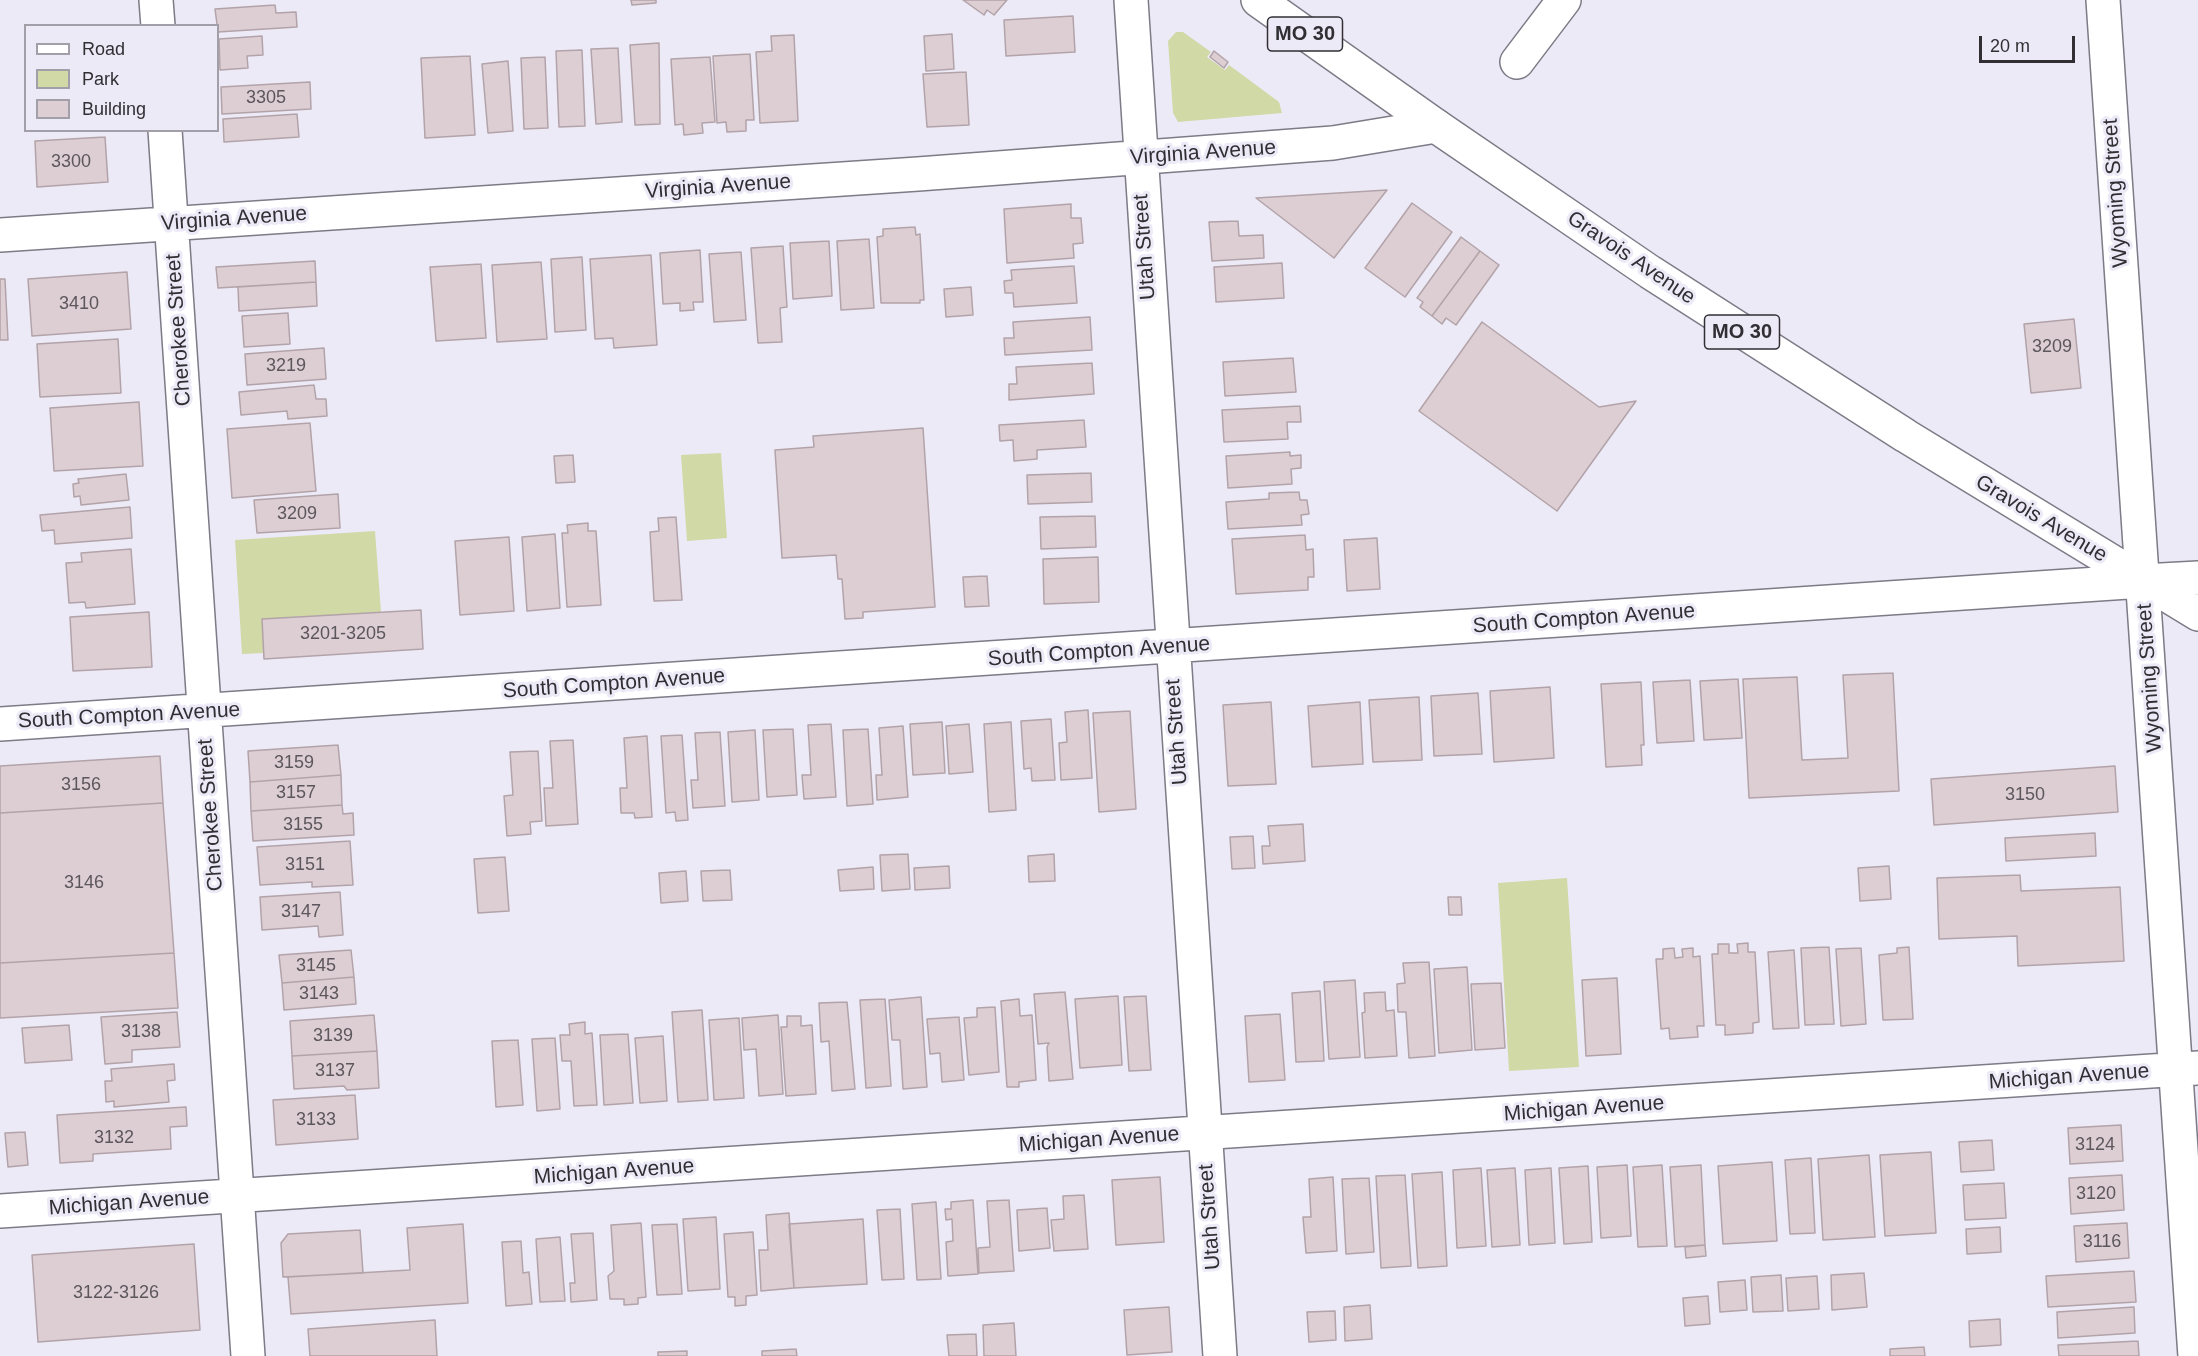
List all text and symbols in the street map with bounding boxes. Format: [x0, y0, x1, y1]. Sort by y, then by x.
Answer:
road number: MO 30 [1268, 17, 1342, 51]
legend [24, 24, 219, 132]
scale bar [1982, 24, 2078, 62]
text: 20 m [1990, 36, 2030, 56]
text: Road [82, 39, 125, 59]
text: Park [82, 69, 119, 89]
house number: 3305 [246, 87, 286, 109]
text: Building [82, 99, 146, 119]
street label: Wyoming Street [2098, 118, 2134, 268]
street label: Virginia Avenue [1129, 135, 1277, 171]
house number: 3300 [51, 151, 91, 173]
street label: Virginia Avenue [644, 169, 792, 205]
street label: Utah Street [1129, 193, 1161, 301]
street label: Virginia Avenue [160, 201, 308, 237]
street label: Gravois Avenue [1562, 206, 1700, 310]
street label: Cherokee Street [161, 253, 197, 407]
house number: 3410 [59, 293, 99, 315]
road number: MO 30 [1704, 315, 1780, 349]
house number: 3209 [2032, 336, 2072, 358]
house number: 3219 [266, 355, 306, 377]
street label: Gravois Avenue [1971, 470, 2111, 568]
house number: 3209 [277, 503, 317, 525]
street label: South Compton Avenue [1472, 599, 1696, 639]
street label: Wyoming Street [2132, 603, 2168, 753]
house number: 3201-3205 [300, 623, 386, 645]
street label: South Compton Avenue [987, 632, 1211, 672]
street label: South Compton Avenue [502, 664, 726, 704]
street label: Utah Street [1161, 678, 1193, 786]
street label: South Compton Avenue [17, 698, 241, 734]
street label: Cherokee Street [193, 738, 229, 892]
house number: 3159 [274, 752, 314, 774]
house number: 3156 [61, 774, 101, 796]
house number: 3157 [276, 782, 316, 804]
house number: 3150 [2005, 784, 2045, 806]
house number: 3155 [283, 814, 323, 836]
house number: 3151 [285, 854, 325, 876]
house number: 3146 [64, 872, 104, 894]
house number: 3147 [281, 901, 321, 923]
house number: 3145 [296, 955, 336, 977]
house number: 3143 [299, 983, 339, 1005]
house number: 3138 [121, 1021, 161, 1043]
house number: 3139 [313, 1025, 353, 1047]
street label: Michigan Avenue [1988, 1059, 2150, 1095]
house number: 3137 [315, 1060, 355, 1082]
street label: Michigan Avenue [1503, 1091, 1665, 1127]
house number: 3133 [296, 1109, 336, 1131]
street label: Michigan Avenue [1018, 1122, 1180, 1158]
house number: 3132 [94, 1127, 134, 1149]
house number: 3124 [2075, 1134, 2115, 1156]
street label: Michigan Avenue [533, 1154, 695, 1190]
street label: Utah Street [1194, 1163, 1226, 1271]
house number: 3120 [2076, 1183, 2116, 1205]
street label: Michigan Avenue [48, 1185, 210, 1221]
house number: 3116 [2083, 1231, 2121, 1253]
house number: 3122-3126 [73, 1282, 159, 1304]

